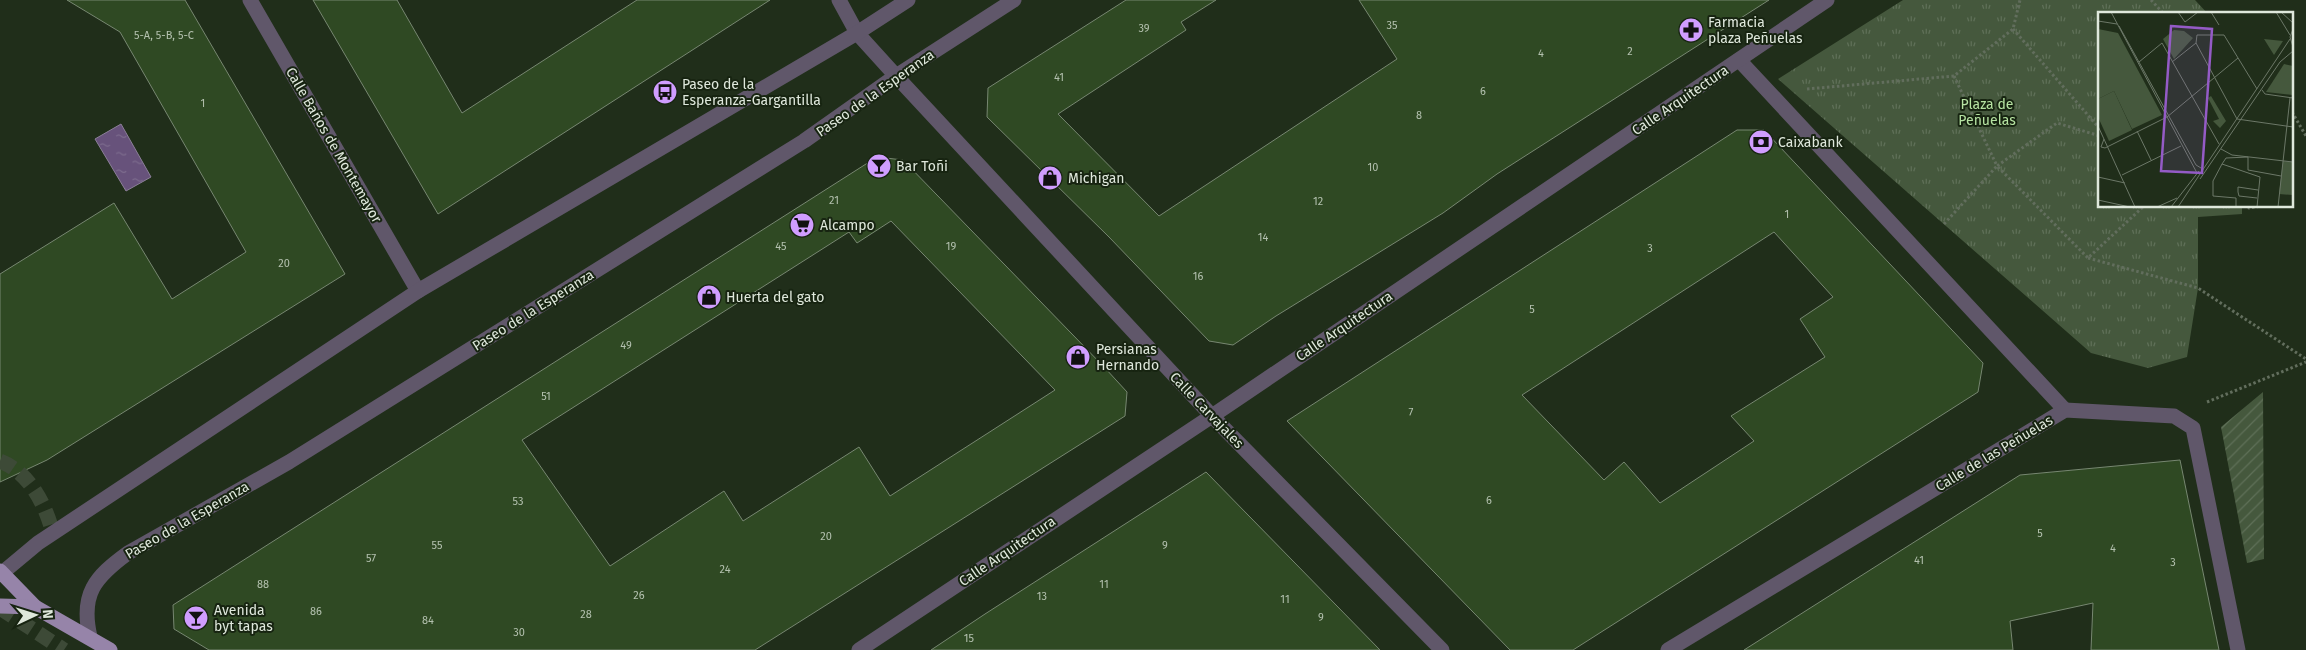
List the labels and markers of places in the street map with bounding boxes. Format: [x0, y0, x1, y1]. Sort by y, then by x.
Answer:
place label: Farmacia plaza Peñuelas [1708, 14, 1803, 47]
pharmacy icon: Farmacia plaza Peñuelas [1678, 17, 1704, 43]
place label: Paseo de la Esperanza-Gargantilla [682, 76, 821, 109]
bus stop icon: Paseo de la Esperanza-Gargantilla [652, 79, 678, 105]
bank icon: Caixabank [1748, 129, 1774, 155]
place label: Caixabank [1778, 134, 1843, 151]
bar icon: Bar Toñi [866, 153, 892, 179]
place label: Bar Toñi [896, 158, 948, 175]
shop icon: Michigan [1037, 165, 1063, 191]
place label: Michigan [1068, 170, 1125, 187]
supermarket icon: Alcampo [789, 212, 815, 238]
place label: Alcampo [820, 217, 875, 234]
shop icon: Huerta del gato [696, 284, 722, 310]
place label: Huerta del gato [726, 289, 824, 306]
place label: Persianas Hernando [1096, 341, 1159, 374]
shop icon: Persianas Hernando [1065, 344, 1091, 370]
place label: Avenida byt tapas [214, 602, 273, 635]
bar icon: Avenida byt tapas [183, 605, 209, 631]

